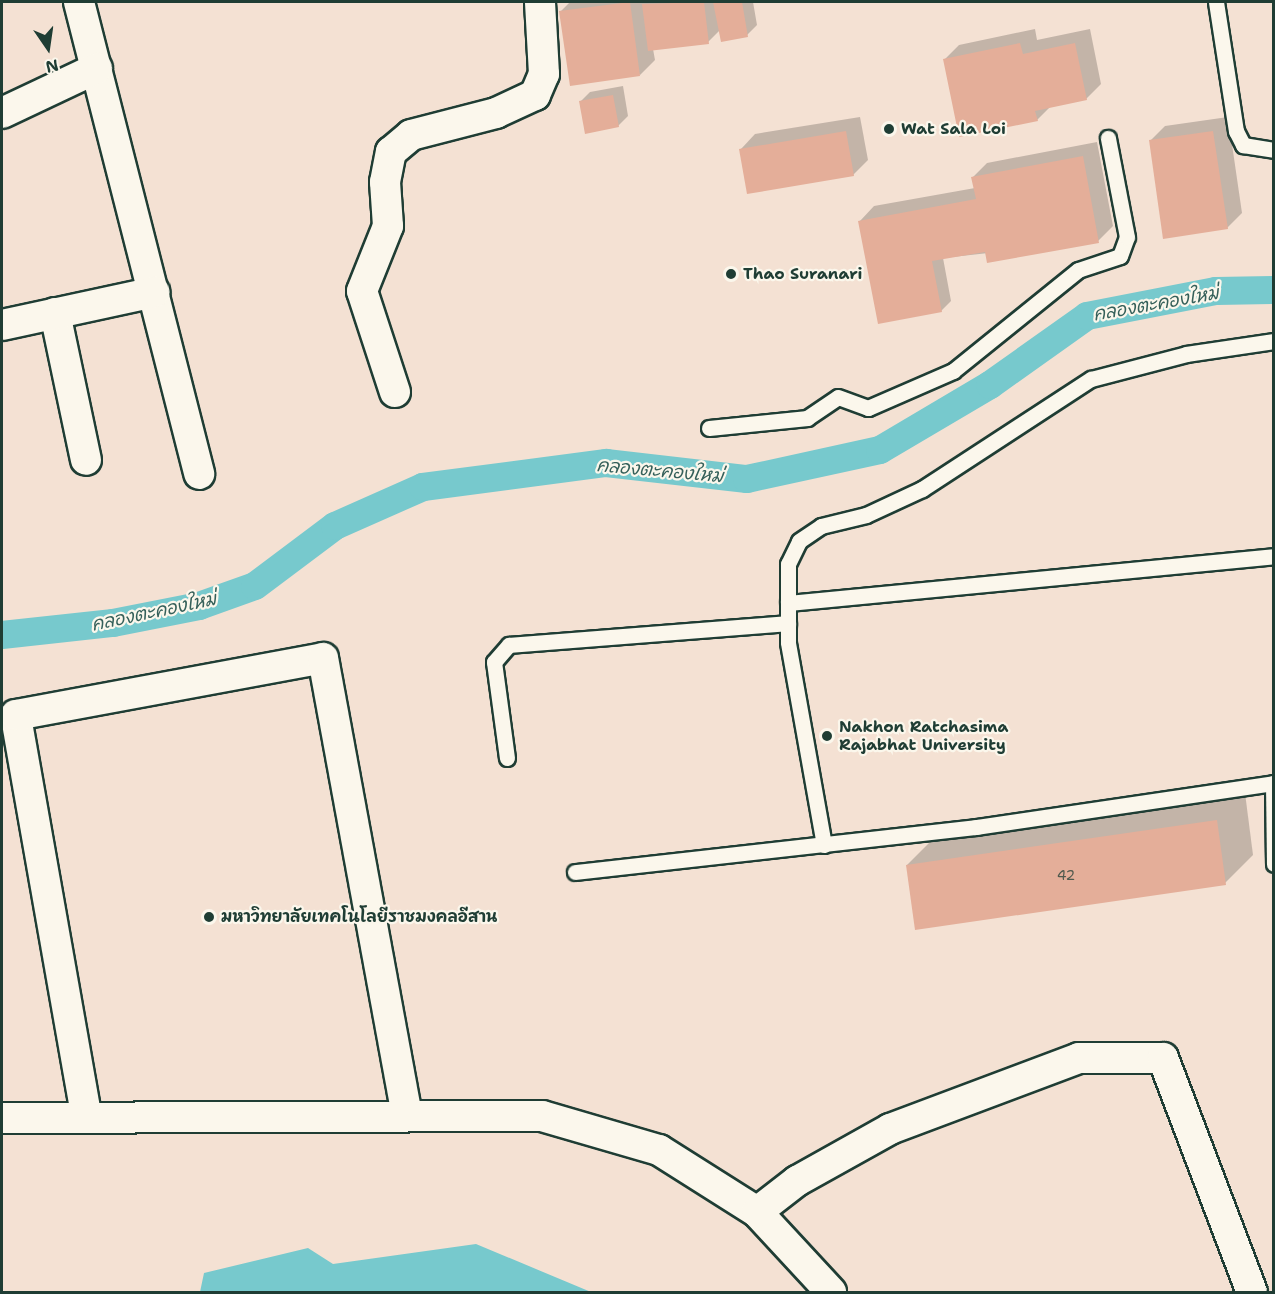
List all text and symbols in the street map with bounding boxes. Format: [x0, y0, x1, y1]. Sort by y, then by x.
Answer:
north arrow [18, 18, 78, 78]
text: N [44, 54, 61, 78]
place label: Wat Sala Loi [901, 119, 1006, 139]
marker: Wat Sala Loi [882, 122, 896, 136]
place label: Thao Suranari [743, 264, 862, 284]
marker: Thao Suranari [724, 267, 738, 281]
water label: คลองตะคองใหม่ [1092, 282, 1220, 326]
water label: คลองตะคองใหม่ [596, 455, 724, 487]
water label: คลองตะคองใหม่ [90, 588, 218, 636]
place label: Nakhon Ratchasima Rajabhat University [839, 717, 1008, 755]
marker: Nakhon Ratchasima Rajabhat University [820, 729, 834, 743]
house number: 42 [1057, 867, 1075, 883]
place label: มหาวิทยาลัยเทคโนโลยีราชมงคลอีสาน [221, 907, 497, 927]
marker: มหาวิทยาลัยเทคโนโลยีราชมงคลอีสาน [202, 910, 216, 924]

